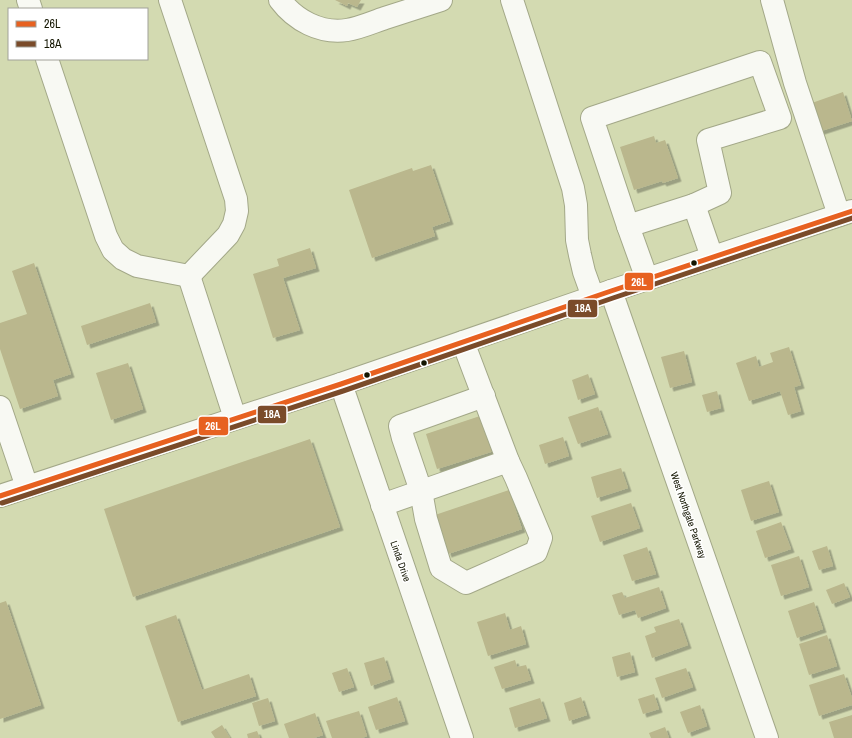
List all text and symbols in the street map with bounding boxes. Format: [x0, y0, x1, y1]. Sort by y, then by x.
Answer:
legend [8, 8, 148, 60]
text: 26L [44, 16, 61, 32]
text: 18A [44, 36, 62, 52]
unlabelled marker [689, 258, 699, 268]
line badge: 26L [624, 272, 654, 291]
text: 26L [631, 275, 647, 289]
line badge: 18A [567, 299, 598, 318]
text: 18A [575, 301, 592, 315]
unlabelled marker [419, 358, 429, 368]
unlabelled marker [362, 370, 372, 380]
line badge: 18A [257, 405, 287, 424]
text: 18A [264, 407, 281, 421]
line badge: 26L [198, 416, 229, 436]
text: 26L [205, 419, 221, 433]
street label: West Northgate Parkway [668, 470, 710, 561]
street label: Linda Drive [387, 539, 414, 584]

